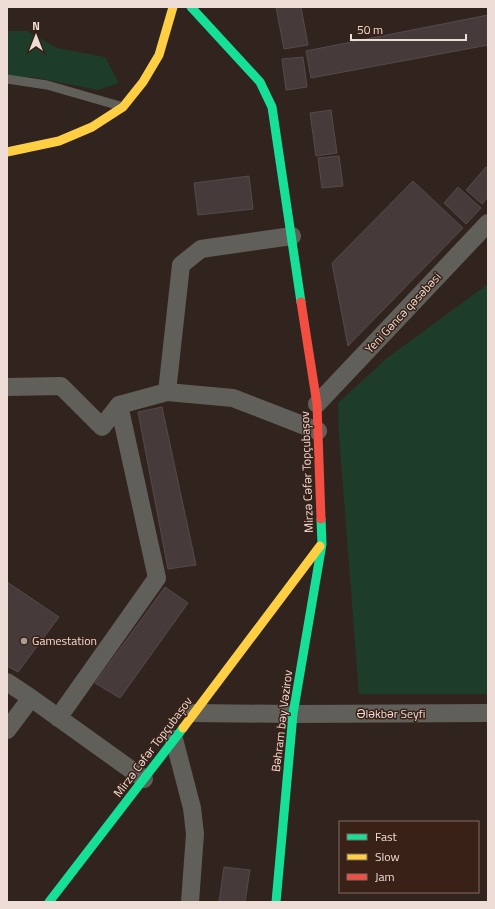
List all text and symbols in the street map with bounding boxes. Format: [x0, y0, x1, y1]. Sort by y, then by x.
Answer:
north arrow [16, 16, 56, 56]
scale bar [351, 16, 466, 42]
text: N [32, 18, 40, 34]
text: 50 m [357, 20, 383, 39]
street label: Yeni Gəncə qəsəbəsi [360, 268, 445, 357]
street label: Mirzə Cəfər Topçubaşov [295, 411, 318, 533]
place label: Gamestation [32, 631, 97, 650]
marker: Gamestation [19, 636, 29, 646]
street label: Bəhram bəy Vəzirov [266, 669, 297, 773]
street label: Mirzə Cəfər Topçubaşov [108, 692, 197, 801]
street label: Ələkbər Seyfi [357, 704, 425, 723]
legend [339, 821, 479, 893]
text: Fast [375, 827, 398, 846]
text: Slow [375, 847, 400, 866]
text: Jam [375, 867, 395, 886]

